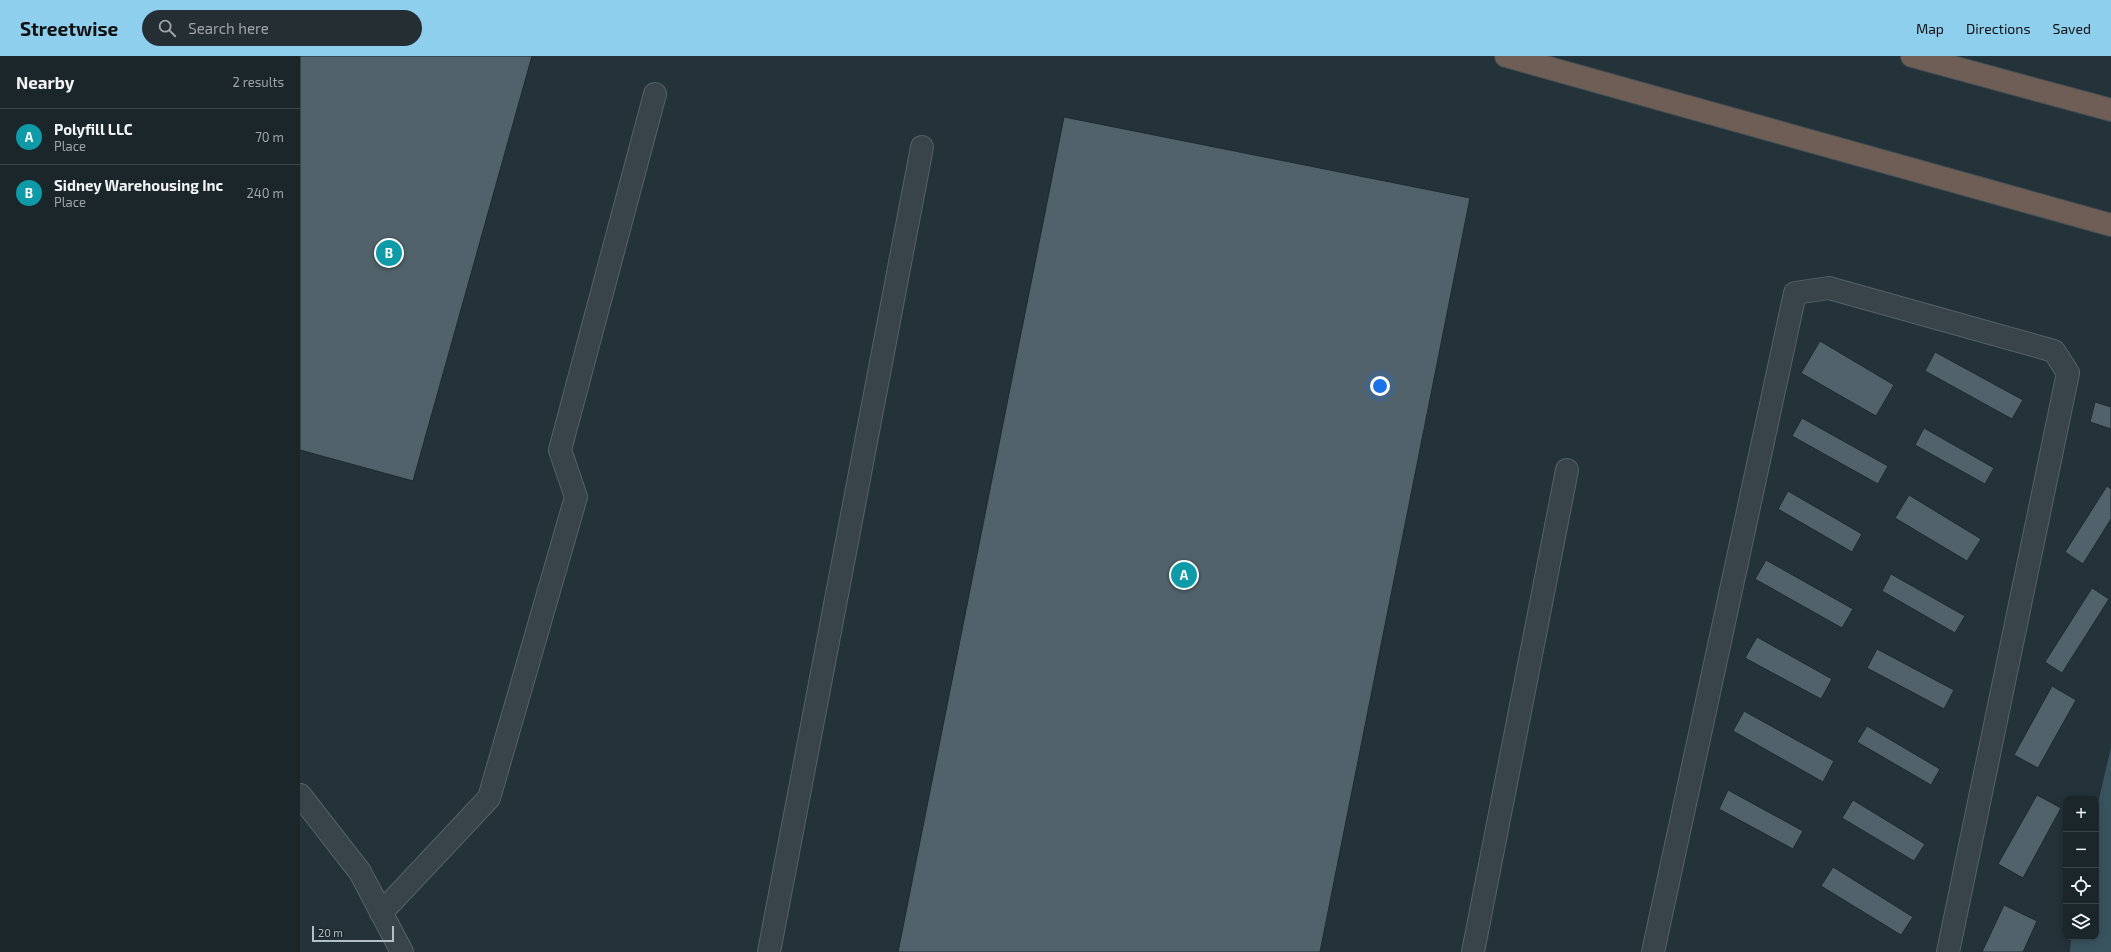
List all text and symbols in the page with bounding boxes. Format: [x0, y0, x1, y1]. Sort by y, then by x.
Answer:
search box [142, 10, 422, 46]
text: Streetwise [20, 17, 118, 40]
icon: search [156, 17, 178, 39]
text: Search here [188, 19, 269, 37]
text: Map [1916, 20, 1944, 37]
text: Directions [1966, 20, 2031, 37]
text: Saved [2053, 20, 2091, 37]
text: Nearby [16, 72, 74, 92]
text: 2 results [232, 74, 284, 90]
text: Polyfill LLC [54, 120, 133, 138]
text: A [25, 129, 33, 145]
text: 70 m [255, 129, 284, 145]
text: Place [54, 138, 86, 154]
text: Sidney Warehousing Inc [54, 176, 223, 194]
text: B [25, 185, 33, 201]
text: 240 m [247, 185, 284, 201]
text: Place [54, 194, 86, 210]
pin: B [376, 238, 402, 268]
your location [1370, 376, 1390, 396]
pin: A [1171, 560, 1197, 590]
map controls [2063, 796, 2099, 940]
button: + [2063, 796, 2099, 832]
button: − [2063, 832, 2099, 868]
button: locate [2063, 868, 2099, 904]
button: layers [2063, 904, 2099, 940]
scale bar [312, 924, 394, 943]
text: 20 m [318, 926, 343, 939]

